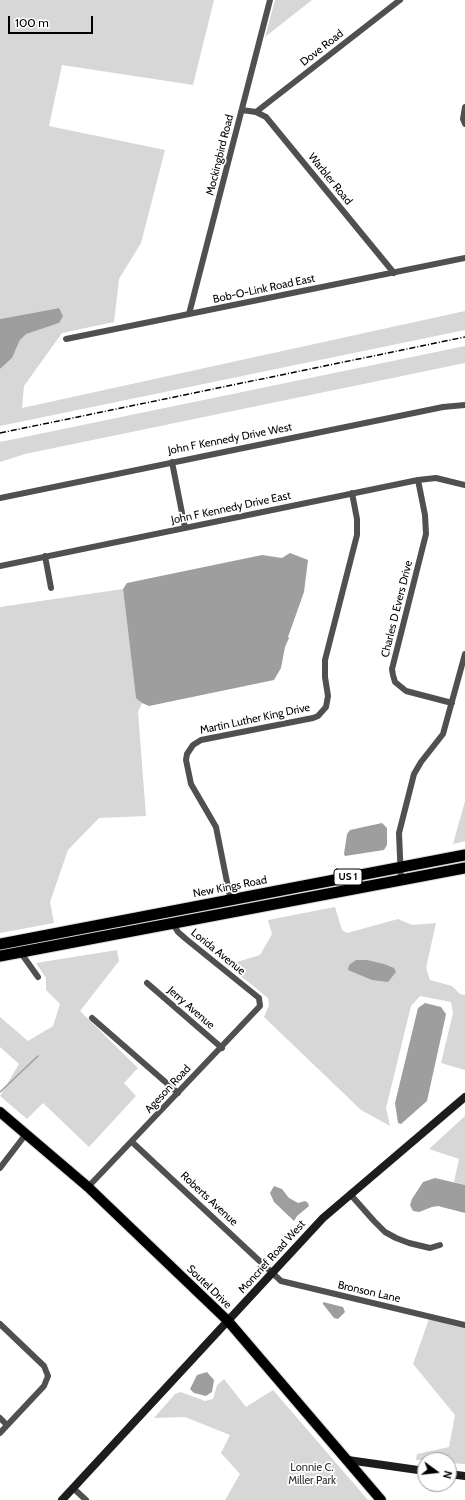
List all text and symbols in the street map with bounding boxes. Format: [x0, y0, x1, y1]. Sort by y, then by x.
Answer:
scale bar [10, 8, 95, 34]
text: 100 m [15, 15, 49, 30]
street label: Dove Road [298, 27, 346, 69]
street label: Mockingbird Road [204, 113, 236, 197]
street label: Warbler Road [305, 150, 355, 208]
street label: Bob-O-Link Road East [212, 272, 316, 306]
street label: John F Kennedy Drive West [167, 420, 293, 458]
street label: John F Kennedy Drive East [170, 489, 292, 527]
street label: Charles D Evers Drive [379, 559, 415, 659]
street label: Martin Luther King Drive [199, 701, 311, 737]
road number: US 1 [334, 869, 362, 885]
street label: New Kings Road [192, 873, 268, 901]
street label: Lorida Avenue [188, 926, 248, 978]
street label: Jerry Avenue [165, 984, 217, 1032]
street label: Ageson Road [142, 1062, 194, 1116]
street label: Roberts Avenue [178, 1169, 240, 1229]
street label: Moncrief Road West [236, 1218, 308, 1296]
street label: Soutel Drive [184, 1262, 234, 1312]
street label: Bronson Lane [336, 1278, 402, 1306]
north arrow [417, 1452, 457, 1492]
park label: Lonnie C. Miller Park [288, 1461, 336, 1487]
text: N [440, 1469, 455, 1480]

